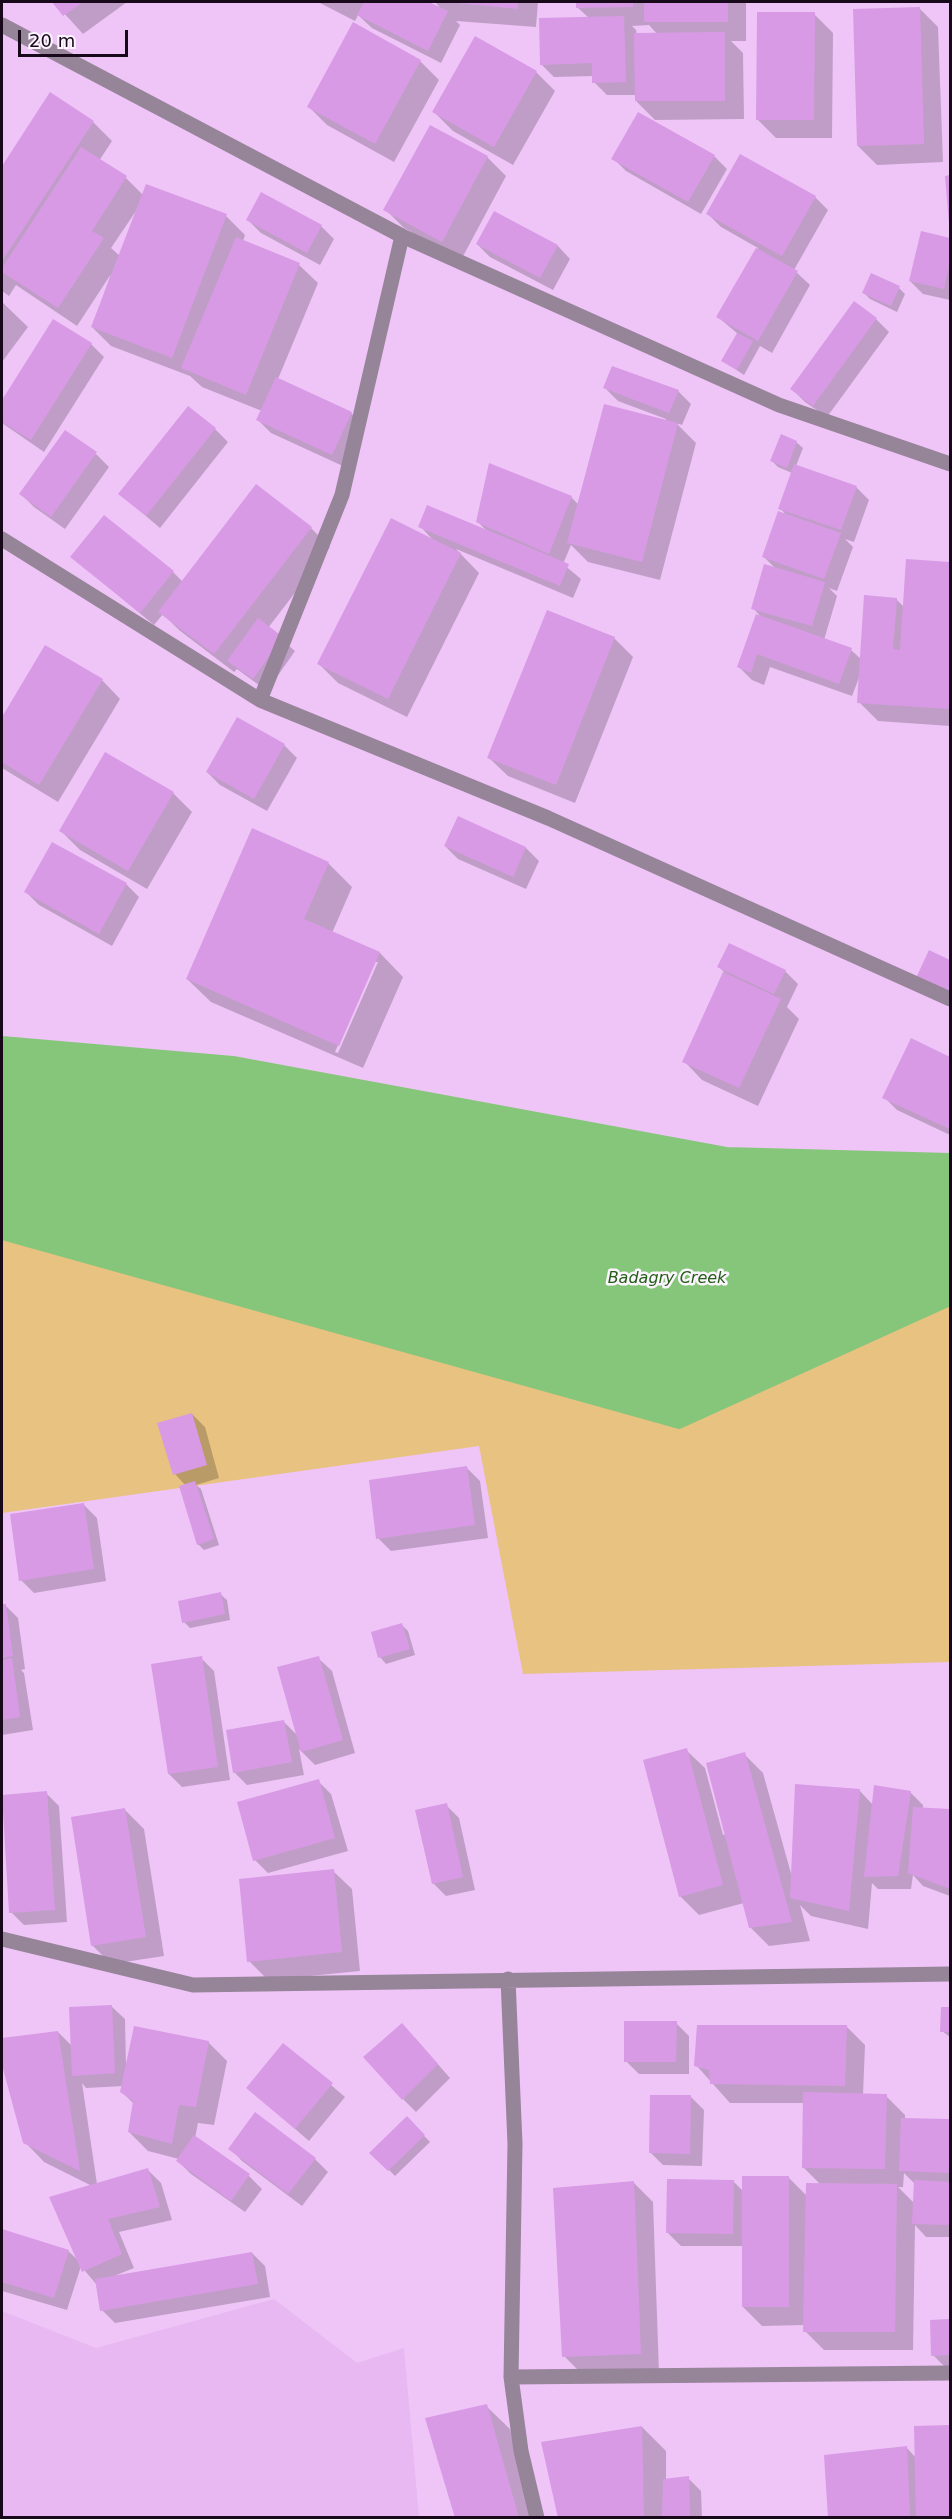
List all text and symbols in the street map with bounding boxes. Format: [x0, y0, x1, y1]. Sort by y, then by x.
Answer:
scale bar [21, 18, 130, 56]
text: 20 m [29, 30, 75, 51]
water label: Badagry Creek [608, 1269, 726, 1289]

